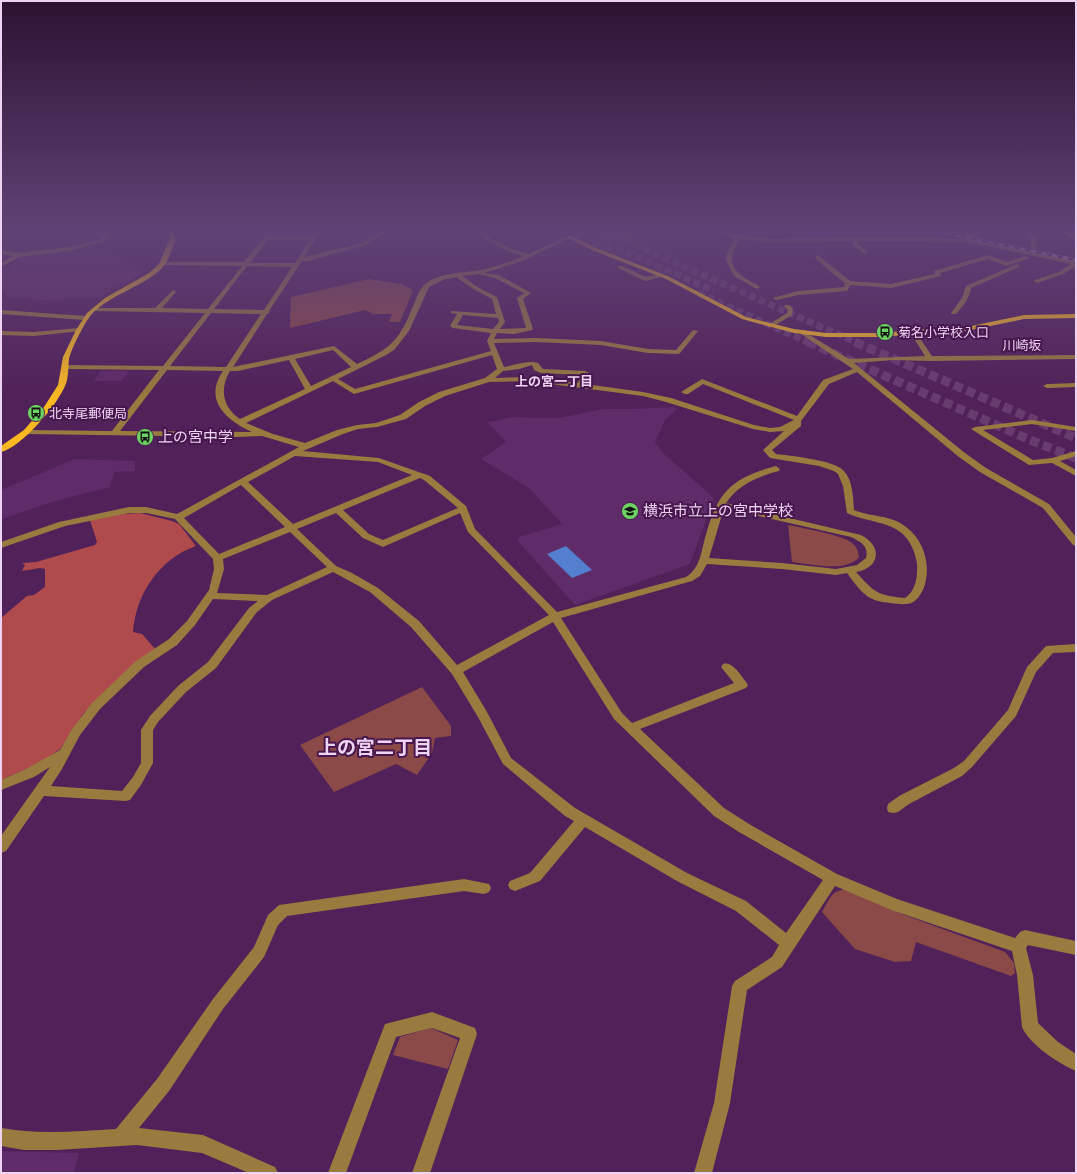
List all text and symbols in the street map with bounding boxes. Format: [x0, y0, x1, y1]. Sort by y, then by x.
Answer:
bus stop icon: 菊名小学校入口 [875, 322, 895, 342]
place label: 菊名小学校入口 [898, 325, 989, 340]
street label: 川崎坂 [1002, 338, 1042, 353]
district label: 上の宮一丁目 [515, 374, 593, 389]
bus stop icon: 北寺尾郵便局 [26, 403, 46, 423]
place label: 北寺尾郵便局 [49, 406, 127, 421]
bus stop icon: 上の宮中学 [135, 427, 155, 447]
place label: 上の宮中学 [158, 428, 233, 446]
school or university icon: 横浜市立上の宮中学校 [620, 501, 640, 521]
place label: 横浜市立上の宮中学校 [643, 502, 793, 520]
district label: 上の宮二丁目 [318, 736, 432, 759]

